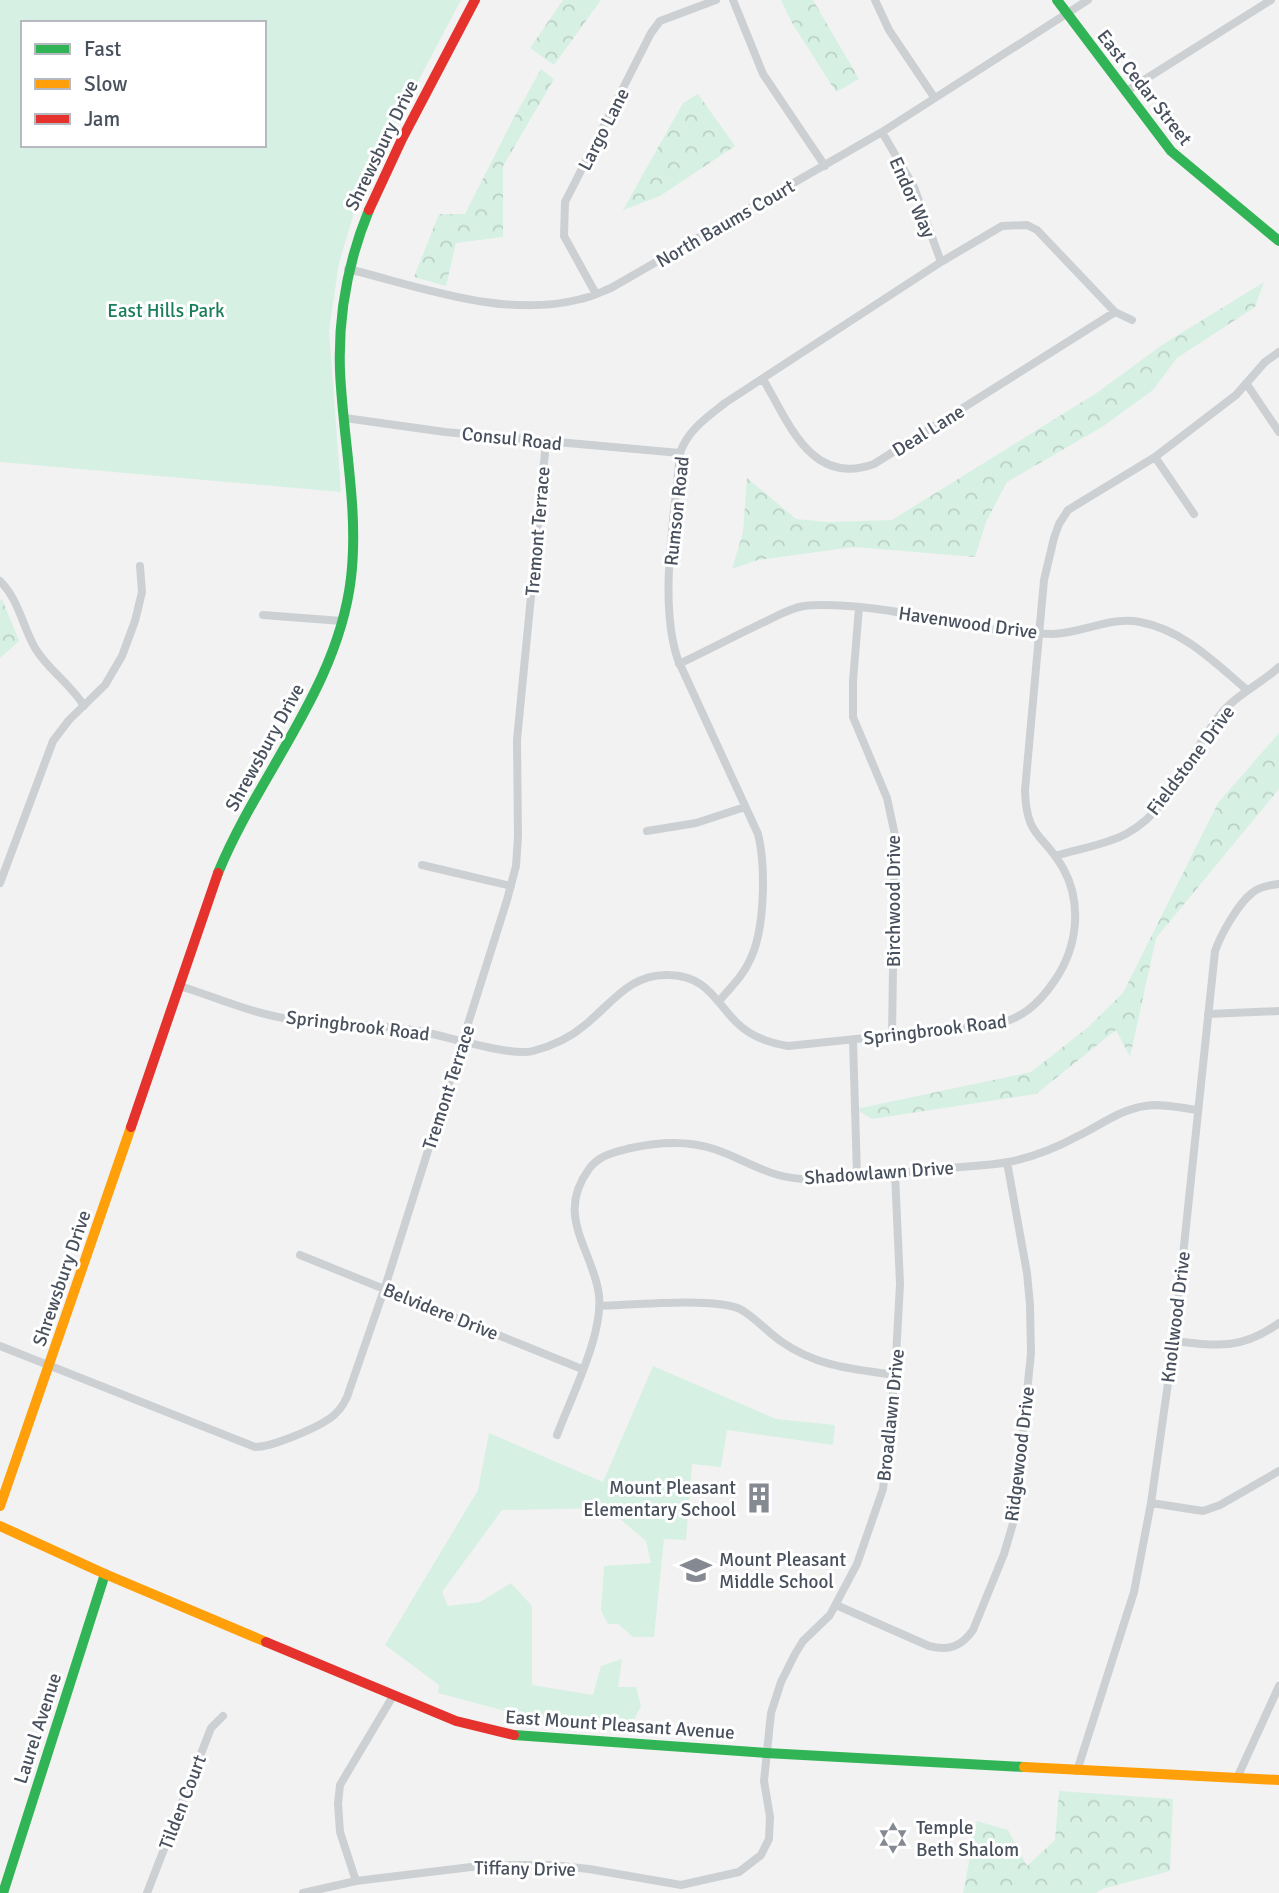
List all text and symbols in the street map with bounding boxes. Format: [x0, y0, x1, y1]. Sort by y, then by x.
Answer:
legend [21, 21, 266, 147]
street label: East Cedar Street [1091, 25, 1197, 151]
text: Fast [84, 36, 121, 62]
text: Slow [84, 71, 128, 97]
street label: Shrewsbury Drive [340, 76, 424, 215]
street label: Largo Lane [573, 84, 635, 175]
text: Jam [84, 106, 120, 132]
street label: Endor Way [884, 153, 941, 242]
street label: North Baums Court [652, 174, 799, 273]
park label: East Hills Park [107, 299, 225, 323]
street label: Deal Lane [888, 399, 969, 462]
street label: Consul Road [461, 422, 563, 456]
street label: Rumson Road [659, 455, 695, 567]
street label: Tremont Terrace [520, 465, 556, 597]
street label: Havenwood Drive [897, 601, 1039, 645]
street label: Shrewsbury Drive [220, 679, 310, 816]
street label: Fieldstone Drive [1142, 701, 1240, 820]
street label: Birchwood Drive [882, 835, 906, 967]
street label: Springbrook Road [285, 1005, 431, 1047]
street label: Springbrook Road [862, 1009, 1008, 1051]
street label: Tremont Terrace [417, 1022, 480, 1153]
street label: Shadowlawn Drive [804, 1156, 955, 1190]
street label: Shrewsbury Drive [27, 1207, 96, 1350]
street label: Knollwood Drive [1156, 1250, 1196, 1384]
street label: Belvidere Drive [379, 1278, 502, 1346]
street label: Broadlawn Drive [872, 1348, 910, 1483]
street label: Ridgewood Drive [1000, 1385, 1040, 1523]
place label: Mount Pleasant Elementary School [583, 1476, 736, 1522]
building icon: Mount Pleasant Elementary School [742, 1481, 776, 1515]
place label: Mount Pleasant Middle School [719, 1548, 846, 1594]
school or university icon: Mount Pleasant Middle School [679, 1553, 713, 1587]
street label: Laurel Avenue [9, 1670, 67, 1787]
street label: East Mount Pleasant Avenue [504, 1705, 736, 1745]
street label: Tilden Court [154, 1751, 212, 1853]
place label: Temple Beth Shalom [916, 1816, 1019, 1862]
synagogue icon: Temple Beth Shalom [876, 1821, 910, 1855]
street label: Tiffany Drive [474, 1856, 576, 1882]

